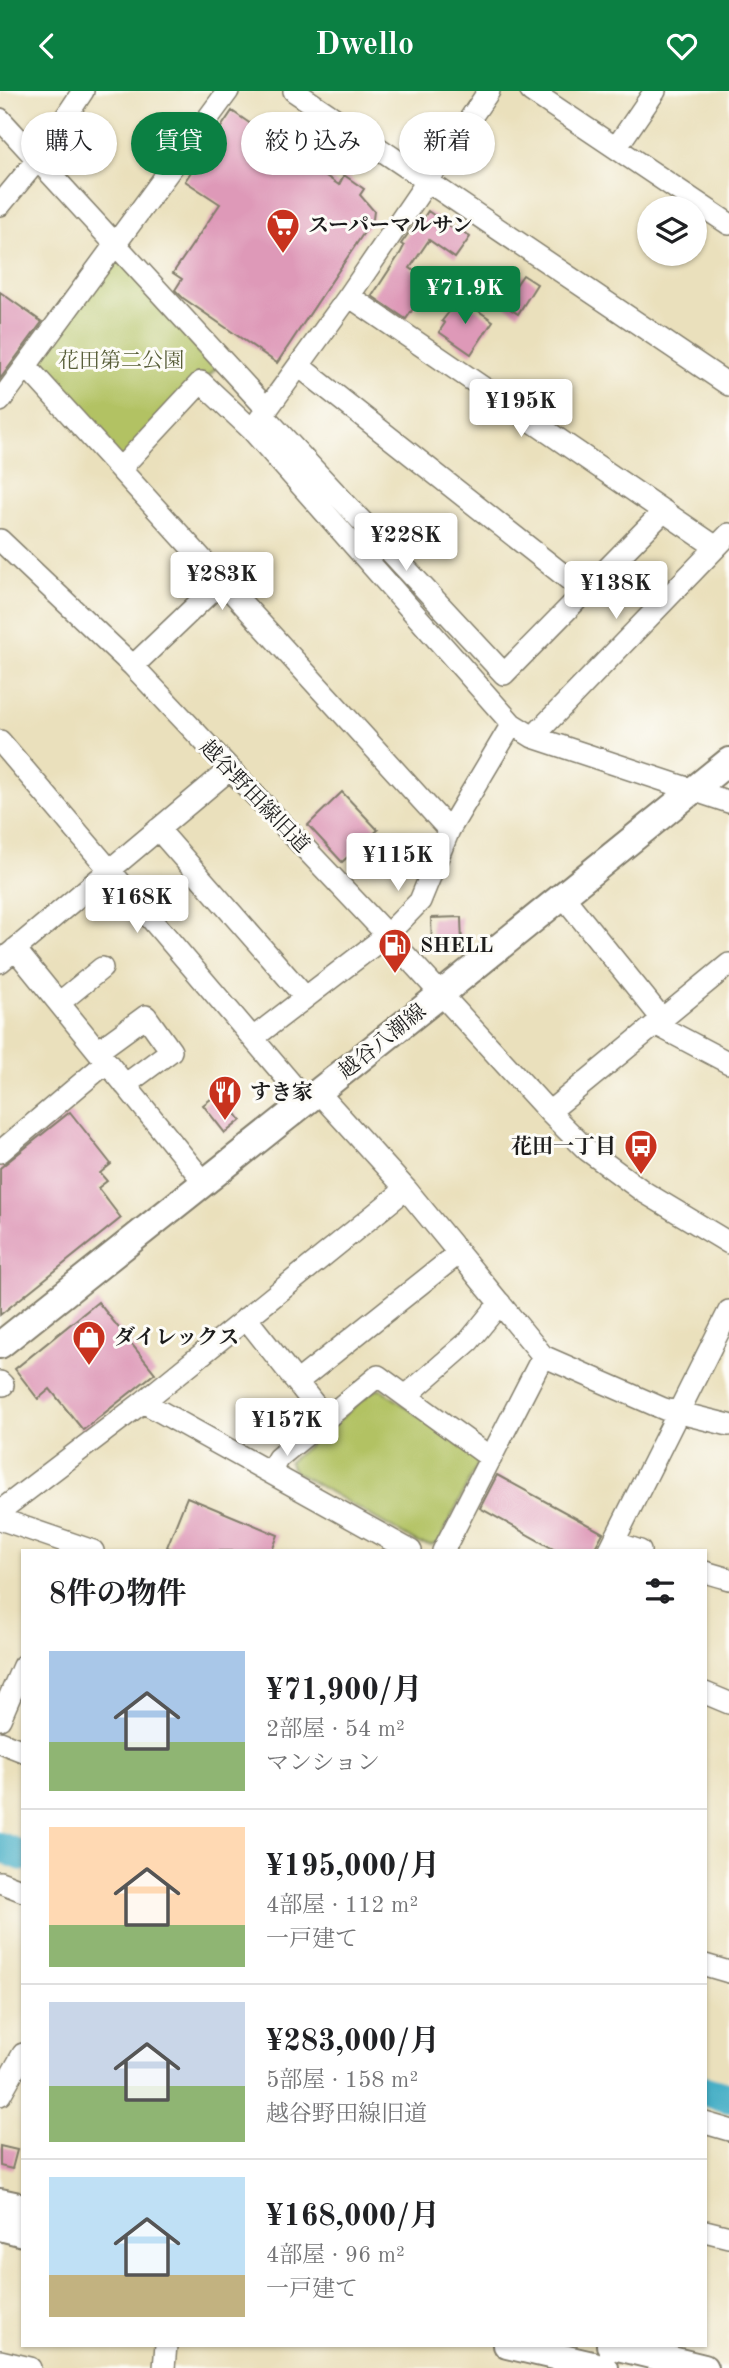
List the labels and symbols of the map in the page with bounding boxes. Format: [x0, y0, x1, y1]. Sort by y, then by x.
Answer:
supermarket icon: スーパーマルサン [264, 206, 302, 255]
place label: スーパーマルサン [308, 215, 473, 237]
pin: ¥71.9K [408, 267, 522, 326]
park label: 花田第二公園 [58, 349, 184, 372]
pin: ¥195K [472, 379, 570, 439]
pin: ¥228K [357, 513, 455, 573]
pin: ¥283K [173, 553, 271, 612]
pin: ¥138K [567, 561, 665, 621]
street label: 越谷野田線旧道 [195, 735, 314, 857]
pin: ¥115K [349, 833, 447, 893]
pin: ¥168K [88, 875, 186, 935]
fuel station icon: SHELL [376, 926, 414, 975]
place label: SHELL [420, 936, 493, 957]
street label: 越谷八潮線 [334, 999, 430, 1083]
restaurant icon: すき家 [206, 1073, 244, 1122]
place label: すき家 [250, 1081, 313, 1104]
bus stop icon: 花田一丁目 [622, 1127, 660, 1176]
place label: 花田一丁目 [511, 1135, 616, 1158]
shop icon: ダイレックス [70, 1318, 108, 1367]
place label: ダイレックス [114, 1326, 239, 1349]
pin: ¥157K [238, 1399, 336, 1458]

